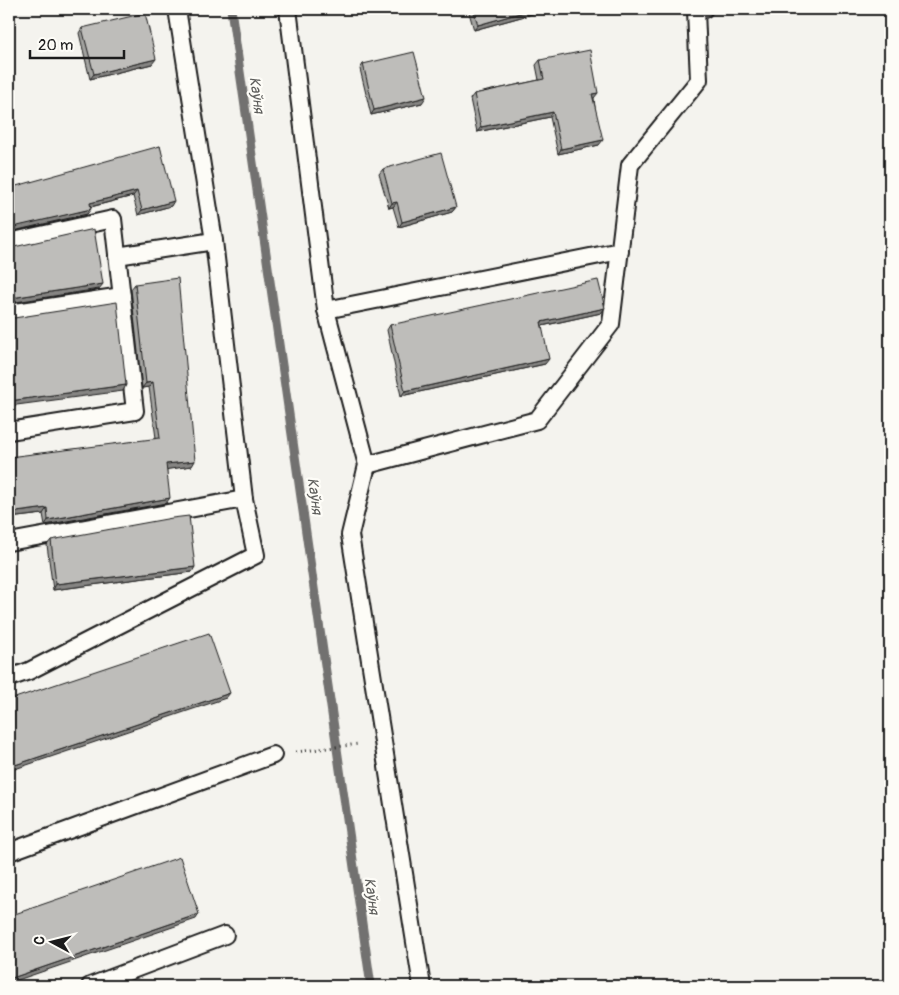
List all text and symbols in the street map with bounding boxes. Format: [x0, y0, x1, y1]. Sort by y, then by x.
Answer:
scale bar [30, 28, 124, 60]
text: 20 m [38, 36, 73, 55]
water label: Каўня [245, 76, 269, 116]
water label: Каўня [303, 477, 327, 517]
water label: Каўня [360, 877, 384, 917]
north arrow [28, 918, 78, 968]
text: С [31, 935, 49, 946]

